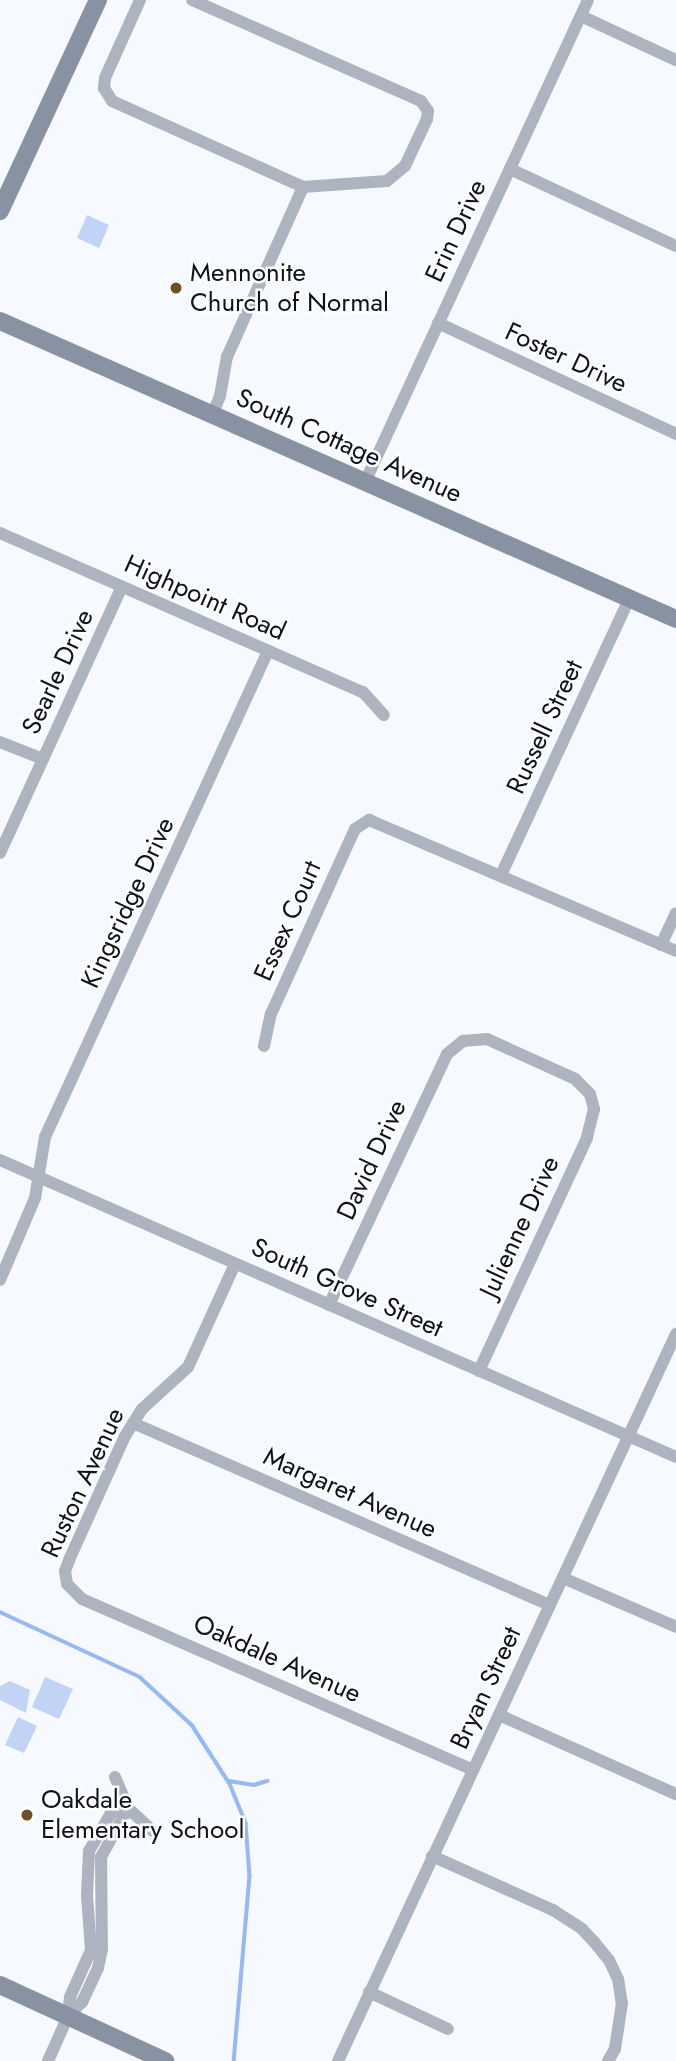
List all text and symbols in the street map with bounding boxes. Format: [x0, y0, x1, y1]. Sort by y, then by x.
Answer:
street label: Erin Drive [419, 175, 493, 287]
place label: Mennonite Church of Normal [190, 257, 389, 318]
marker: Mennonite Church of Normal [168, 280, 184, 296]
street label: Foster Drive [500, 316, 632, 400]
street label: South Cottage Avenue [231, 382, 467, 510]
street label: Highpoint Road [119, 548, 291, 648]
street label: Searle Drive [16, 605, 100, 739]
street label: Russell Street [500, 655, 590, 799]
street label: Kingsridge Drive [75, 813, 181, 993]
street label: Essex Court [248, 856, 328, 986]
street label: David Drive [331, 1095, 413, 1225]
street label: Julienne Drive [474, 1151, 566, 1303]
street label: South Grove Street [246, 1232, 448, 1344]
street label: Ruston Avenue [35, 1403, 131, 1563]
street label: Margaret Avenue [259, 1441, 441, 1545]
street label: Oakdale Avenue [188, 1608, 366, 1710]
street label: Bryan Street [444, 1622, 528, 1754]
place label: Oakdale Elementary School [41, 1784, 244, 1846]
marker: Oakdale Elementary School [19, 1807, 35, 1823]

